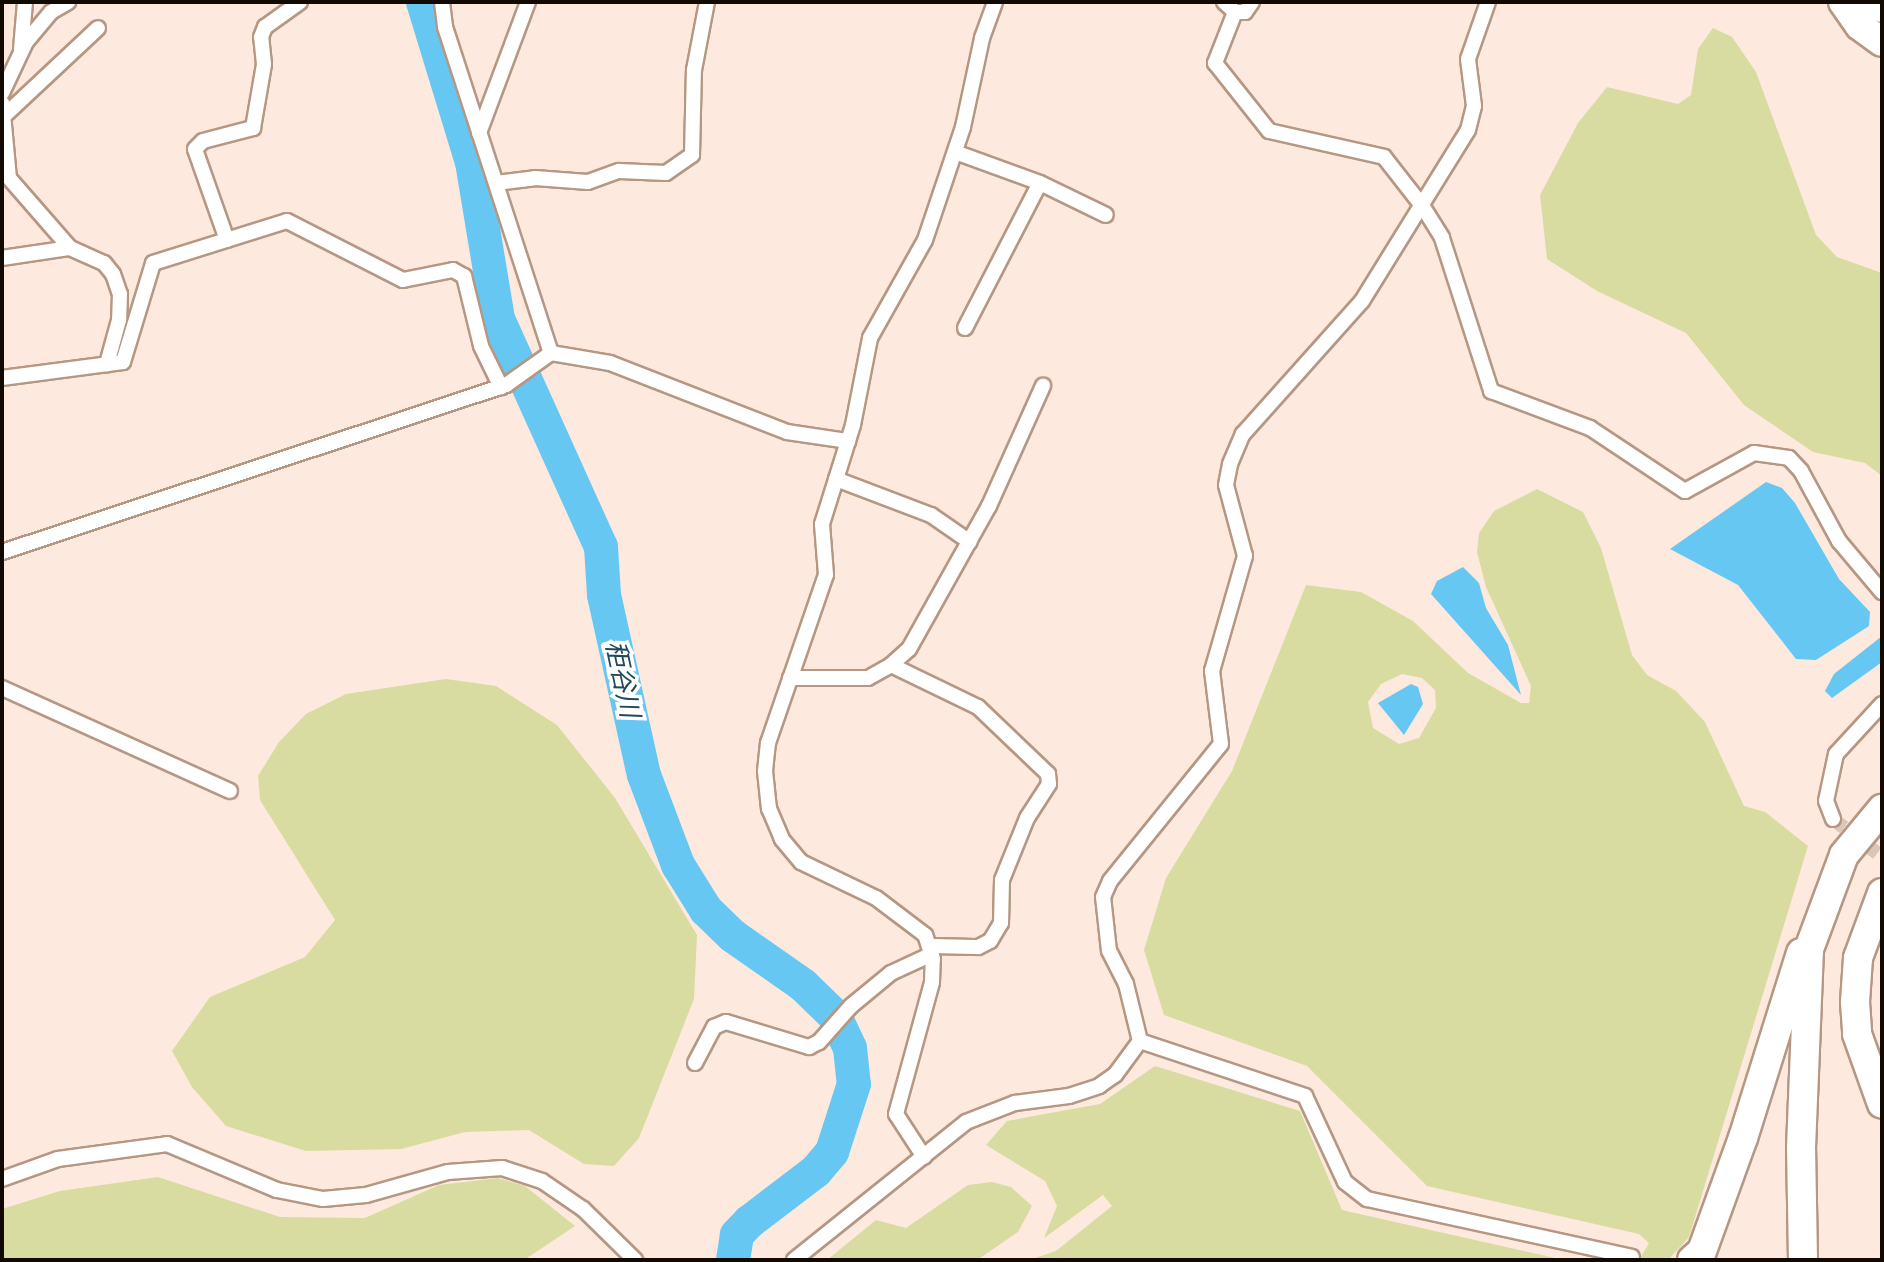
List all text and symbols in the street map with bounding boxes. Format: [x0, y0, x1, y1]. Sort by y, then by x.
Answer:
water label: 秬谷川 [600, 638, 646, 720]

